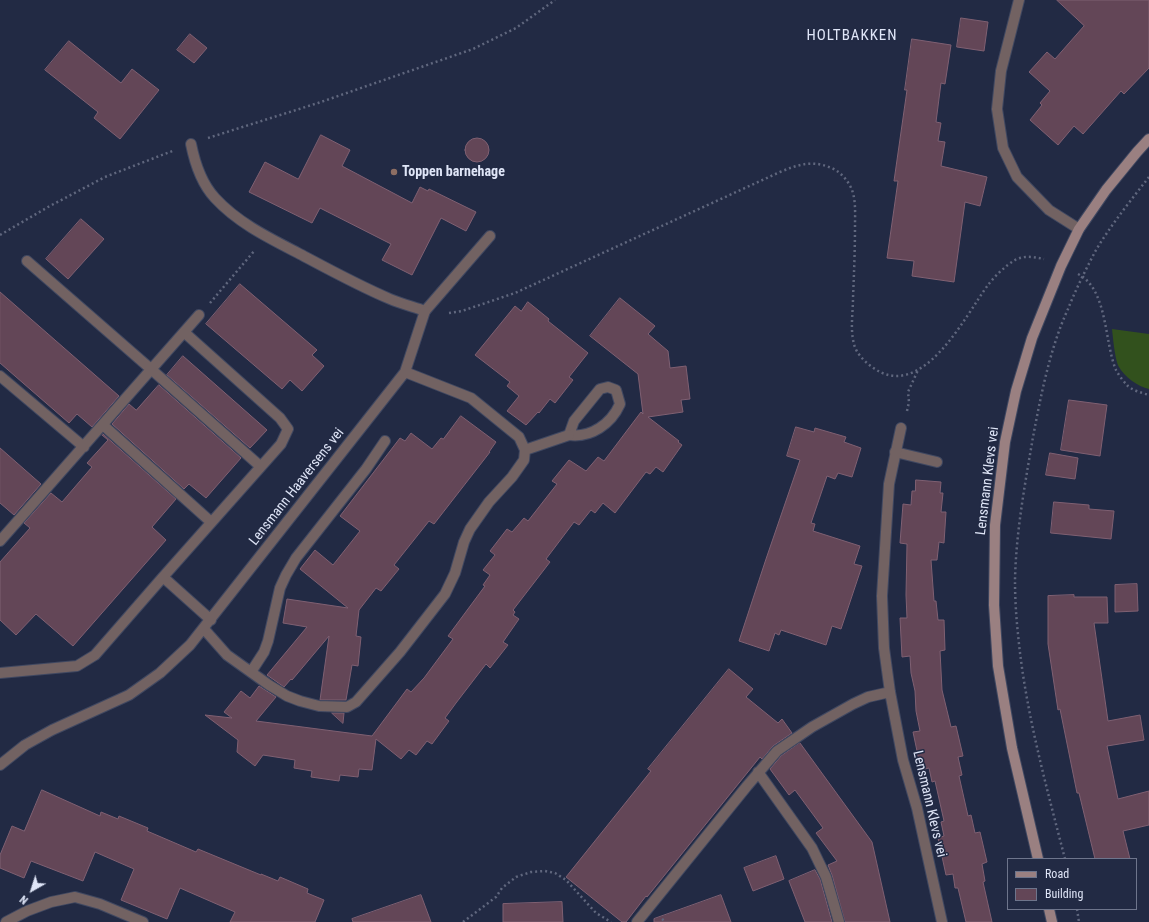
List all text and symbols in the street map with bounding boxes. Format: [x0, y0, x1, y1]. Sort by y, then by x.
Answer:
district label: HOLTBAKKEN [806, 27, 898, 45]
place label: Toppen barnehage [402, 164, 505, 180]
marker: Toppen barnehage [389, 167, 399, 177]
street label: Lensmann Haaversens vei [246, 425, 348, 549]
street label: Lensmann Klevs vei [973, 426, 1003, 536]
street label: Lensmann Klevs vei [909, 749, 949, 859]
legend [1007, 858, 1137, 910]
text: Road [1045, 867, 1069, 881]
north arrow [12, 870, 52, 910]
text: Building [1045, 887, 1083, 901]
text: N [17, 893, 31, 907]

